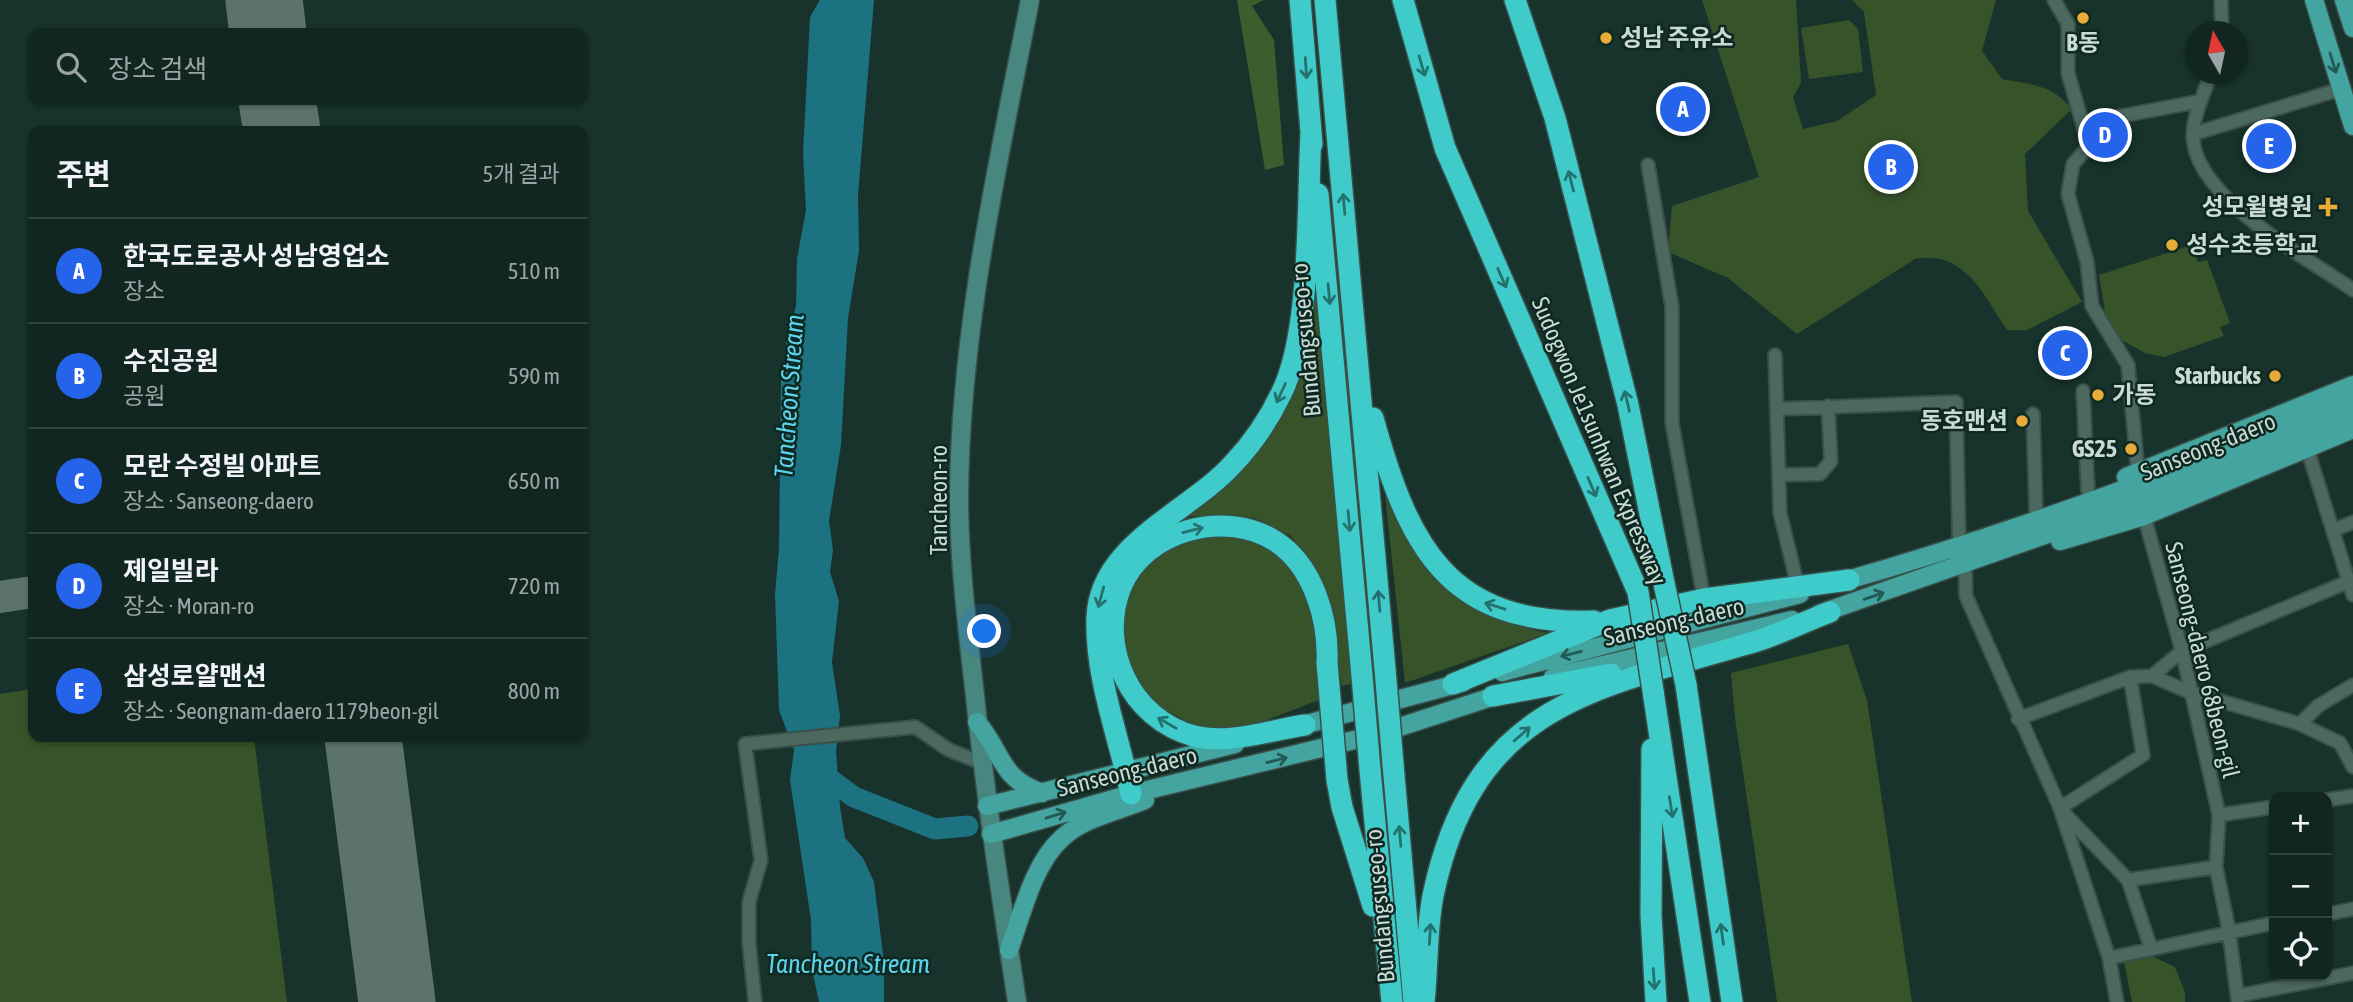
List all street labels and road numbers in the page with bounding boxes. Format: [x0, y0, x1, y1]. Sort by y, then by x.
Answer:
street label: Bundangsuseo-ro [1285, 262, 1326, 418]
street label: Sudogwon Je1sunhwan Expressway [1527, 293, 1672, 589]
street label: Sanseong-daero [2136, 407, 2279, 486]
street label: Tancheon-ro [925, 445, 952, 555]
street label: Sanseong-daero 68beon-gil [2160, 539, 2245, 781]
street label: Sanseong-daero [1601, 592, 1747, 651]
street label: Sanseong-daero [1054, 741, 1200, 802]
street label: Bundangsuseo-ro [1359, 828, 1400, 984]

